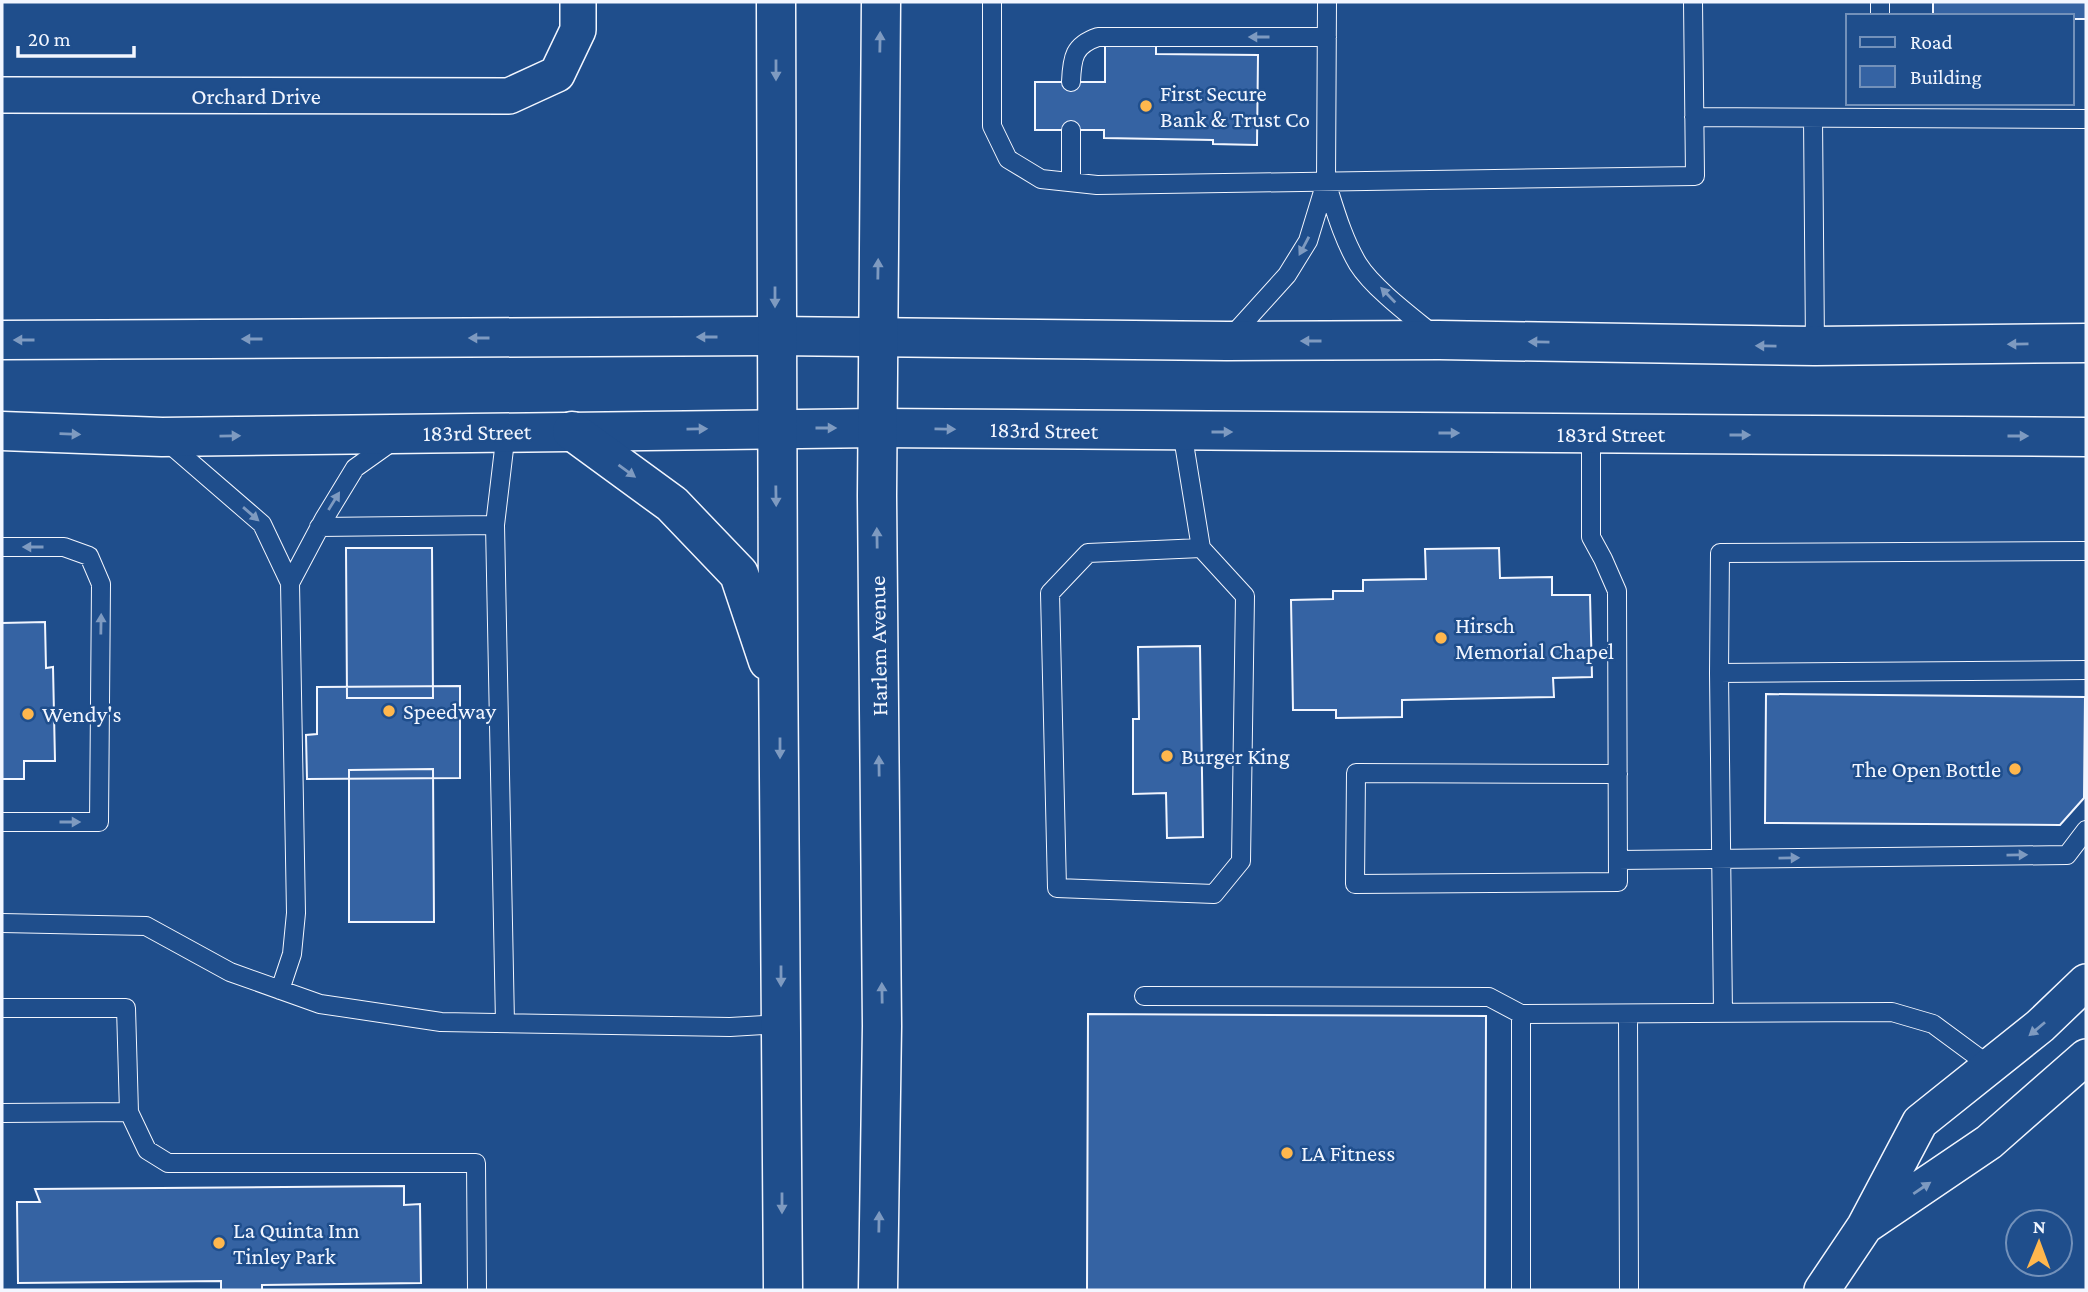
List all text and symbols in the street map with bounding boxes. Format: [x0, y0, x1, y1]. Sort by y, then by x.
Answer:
scale bar [18, 14, 133, 58]
legend [1846, 14, 2074, 105]
text: 20 m [28, 27, 71, 51]
text: Road [1910, 30, 1953, 54]
one-way arrow [875, 31, 886, 53]
one-way arrow [1247, 31, 1269, 43]
one-way arrow [770, 59, 782, 81]
text: Building [1910, 65, 1982, 89]
place label: First Secure Bank & Trust Co [1160, 80, 1310, 132]
street label: Orchard Drive [191, 83, 321, 109]
marker: First Secure Bank & Trust Co [1138, 98, 1154, 114]
one-way arrow [1298, 237, 1310, 256]
one-way arrow [872, 258, 884, 280]
one-way arrow [769, 287, 781, 309]
one-way arrow [1380, 287, 1396, 304]
one-way arrow [696, 331, 718, 343]
one-way arrow [468, 332, 490, 344]
one-way arrow [241, 333, 263, 345]
one-way arrow [13, 334, 35, 346]
one-way arrow [1300, 335, 1322, 346]
one-way arrow [1527, 336, 1549, 348]
one-way arrow [2007, 338, 2029, 349]
one-way arrow [1755, 340, 1777, 351]
street label: 183rd Street [990, 416, 1099, 444]
street label: 183rd Street [423, 418, 532, 446]
street label: 183rd Street [1557, 421, 1666, 447]
one-way arrow [815, 422, 837, 434]
one-way arrow [686, 423, 708, 435]
one-way arrow [934, 423, 956, 434]
one-way arrow [1211, 426, 1233, 437]
one-way arrow [1438, 427, 1460, 439]
one-way arrow [59, 428, 81, 439]
one-way arrow [1729, 429, 1751, 441]
one-way arrow [219, 430, 241, 442]
one-way arrow [2007, 430, 2029, 442]
one-way arrow [618, 464, 636, 478]
one-way arrow [771, 485, 782, 507]
one-way arrow [328, 492, 341, 511]
one-way arrow [242, 506, 259, 521]
one-way arrow [871, 527, 883, 549]
one-way arrow [22, 541, 44, 553]
street label: Harlem Avenue [864, 576, 892, 716]
one-way arrow [95, 612, 107, 634]
place label: Hirsch Memorial Chapel [1455, 612, 1614, 664]
marker: Hirsch Memorial Chapel [1433, 630, 1449, 646]
place label: Speedway [403, 698, 496, 724]
place label: Wendy's [42, 701, 122, 727]
marker: Speedway [381, 703, 397, 719]
marker: Wendy's [20, 706, 36, 722]
one-way arrow [774, 737, 786, 759]
place label: Burger King [1181, 743, 1290, 769]
marker: Burger King [1159, 748, 1175, 764]
one-way arrow [873, 754, 885, 776]
place label: The Open Bottle [1852, 756, 2001, 782]
marker: The Open Bottle [2007, 761, 2023, 777]
one-way arrow [59, 816, 81, 828]
one-way arrow [2006, 849, 2028, 861]
one-way arrow [1778, 852, 1800, 864]
one-way arrow [775, 965, 787, 987]
one-way arrow [876, 982, 887, 1004]
one-way arrow [2028, 1021, 2045, 1036]
place label: LA Fitness [1301, 1140, 1395, 1166]
marker: LA Fitness [1279, 1145, 1295, 1161]
one-way arrow [1913, 1181, 1931, 1195]
one-way arrow [776, 1192, 788, 1214]
north arrow [2004, 1208, 2074, 1278]
one-way arrow [873, 1211, 885, 1233]
text: N [2033, 1216, 2046, 1237]
place label: La Quinta Inn Tinley Park [233, 1217, 360, 1269]
marker: La Quinta Inn Tinley Park [211, 1235, 227, 1251]

